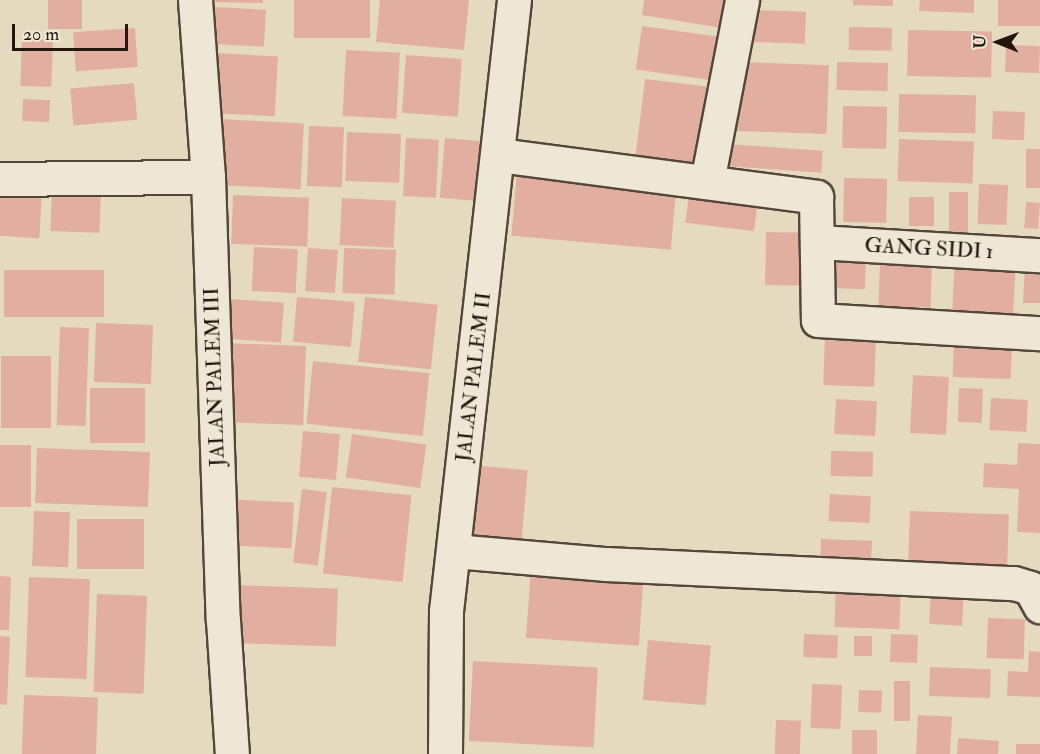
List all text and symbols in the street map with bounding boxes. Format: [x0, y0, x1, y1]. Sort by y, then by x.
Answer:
scale bar [15, 12, 130, 50]
north arrow [968, 12, 1028, 72]
text: 20 m [23, 23, 59, 46]
text: U [970, 35, 990, 49]
street label: GANG SIDI 1 [864, 233, 994, 265]
street label: JALAN PALEM III [199, 287, 231, 467]
street label: JALAN PALEM II [451, 291, 497, 463]

